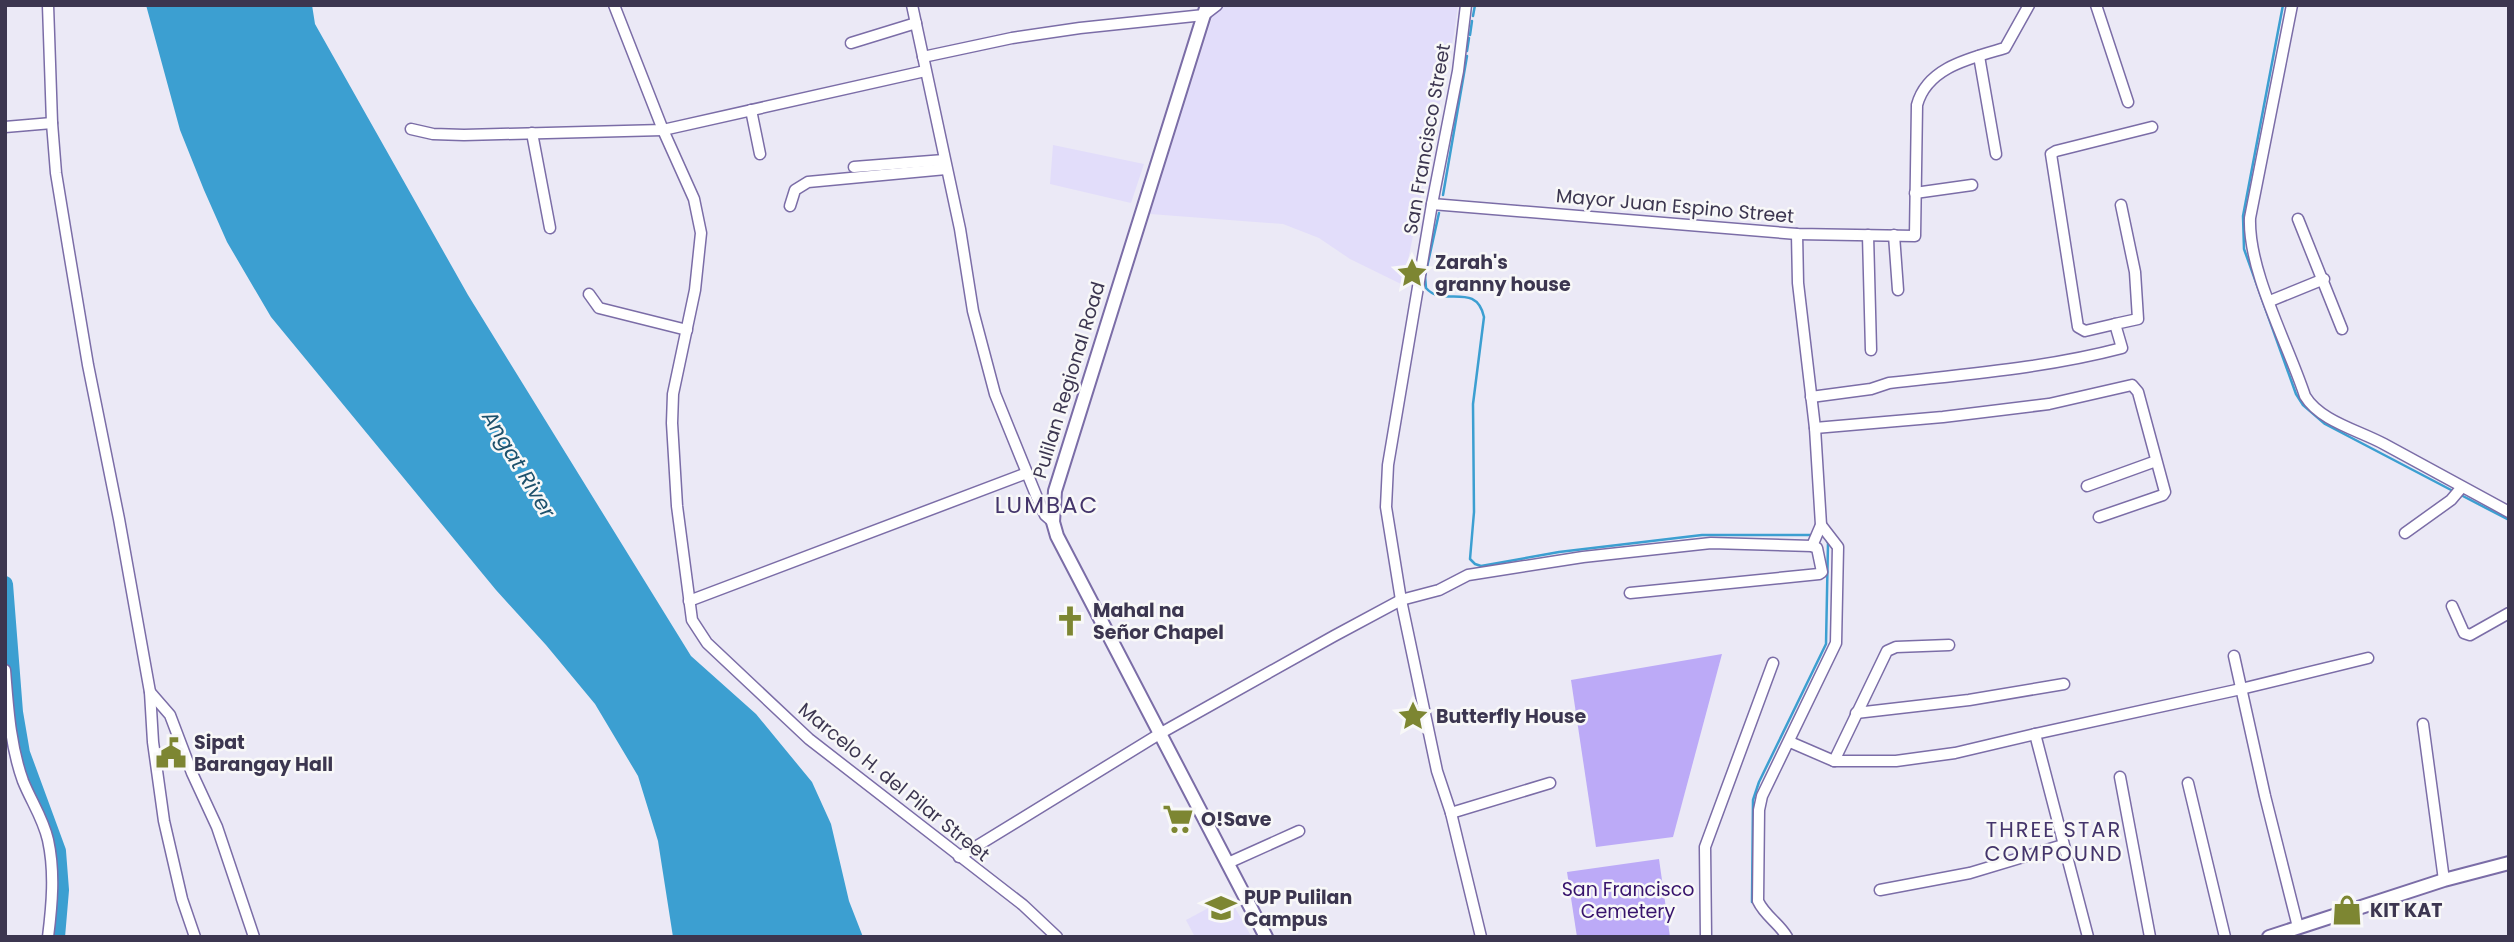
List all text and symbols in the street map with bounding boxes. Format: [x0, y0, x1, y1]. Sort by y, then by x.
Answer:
street label: San Francisco Street [1397, 41, 1457, 237]
street label: Mayor Juan Espino Street [1555, 182, 1795, 230]
place label: Zarah's granny house [1435, 249, 1571, 298]
place icon: Zarah's granny house [1395, 256, 1429, 290]
street label: Pulilan Regional Road [1026, 278, 1112, 482]
water label: Angat River [475, 404, 563, 524]
district label: LUMBAC [995, 489, 1099, 521]
place label: Mahal na Señor Chapel [1093, 597, 1224, 646]
church icon: Mahal na Señor Chapel [1053, 604, 1087, 638]
street label: Marcelo H. del Pilar Street [793, 696, 995, 868]
place icon: Butterfly House [1396, 699, 1430, 733]
place label: Butterfly House [1436, 703, 1586, 730]
place label: Sipat Barangay Hall [194, 729, 333, 778]
public building icon: Sipat Barangay Hall [154, 736, 188, 770]
supermarket icon: O!Save [1161, 802, 1195, 836]
place label: O!Save [1201, 806, 1272, 833]
district label: THREE STAR COMPOUND [1984, 815, 2124, 868]
park label: San Francisco Cemetery [1562, 876, 1694, 925]
place label: PUP Pulilan Campus [1244, 884, 1352, 933]
school or university icon: PUP Pulilan Campus [1204, 891, 1238, 925]
shop icon: KIT KAT [2330, 893, 2364, 927]
place label: KIT KAT [2370, 897, 2443, 924]

